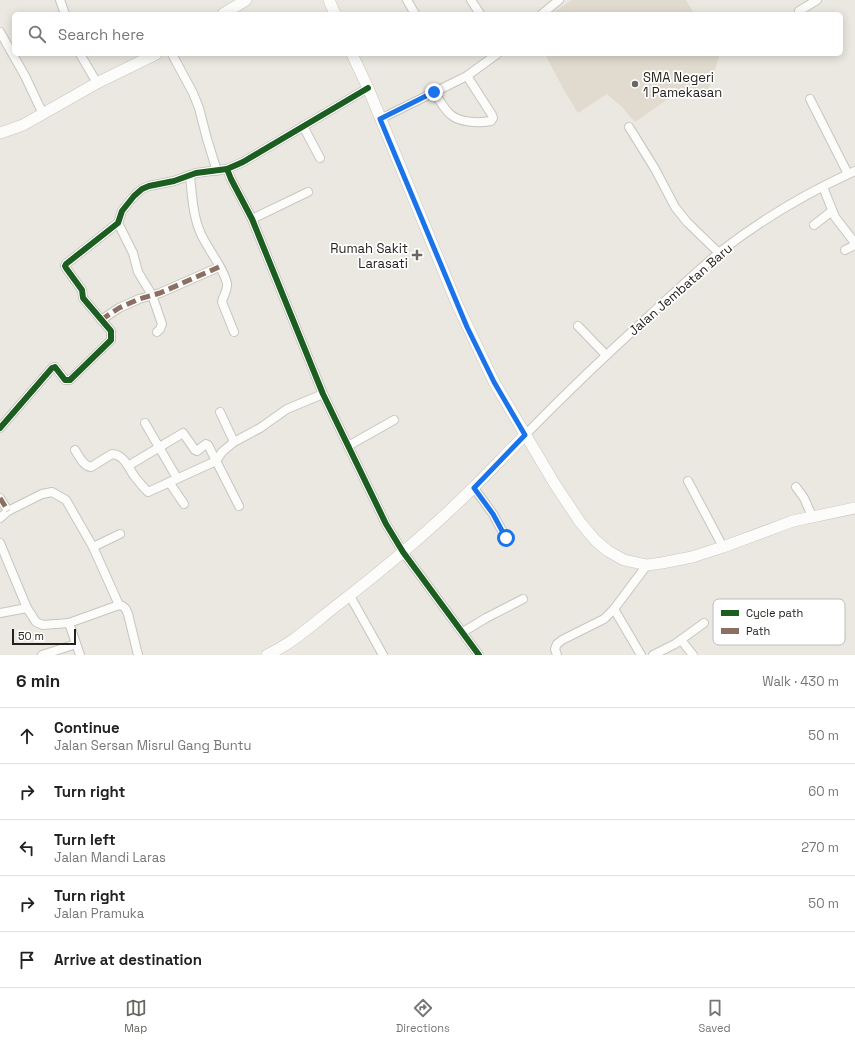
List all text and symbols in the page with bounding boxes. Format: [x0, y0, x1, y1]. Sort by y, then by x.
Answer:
search box [12, 12, 843, 56]
icon: search [26, 23, 48, 45]
text: Search here [58, 25, 144, 44]
place label: SMA Negeri 1 Pamekasan [643, 69, 722, 101]
marker: SMA Negeri 1 Pamekasan [630, 79, 640, 89]
route end [425, 83, 443, 101]
place label: Rumah Sakit Larasati [330, 240, 408, 272]
street label: Jalan Jembatan Baru [625, 240, 736, 339]
marker: Rumah Sakit Larasati [411, 249, 423, 261]
route start [497, 529, 515, 547]
legend [713, 599, 845, 645]
text: Cycle path [746, 606, 803, 620]
text: Path [746, 624, 770, 638]
scale bar [12, 627, 76, 646]
text: 50 m [18, 629, 44, 643]
text: 6 min [16, 670, 60, 692]
text: Walk · 430 m [762, 673, 839, 690]
text: Continue [54, 718, 120, 737]
icon: ahead [16, 725, 38, 747]
text: 50 m [808, 727, 839, 744]
text: Jalan Sersan Misrul Gang Buntu [54, 737, 252, 754]
icon: right [16, 781, 38, 803]
text: Turn right [54, 782, 125, 801]
text: 60 m [808, 783, 839, 800]
text: Turn left [54, 830, 116, 849]
icon: left [16, 837, 38, 859]
text: 270 m [801, 839, 839, 856]
text: Jalan Mandi Laras [54, 849, 166, 866]
text: Turn right [54, 886, 125, 905]
icon: right [16, 893, 38, 915]
text: 50 m [808, 895, 839, 912]
text: Jalan Pramuka [54, 905, 144, 922]
icon: arrive [16, 949, 38, 971]
text: Arrive at destination [54, 950, 202, 969]
tab: Map [124, 997, 147, 1035]
tab: Directions [396, 997, 450, 1035]
tab: Saved [699, 997, 731, 1035]

